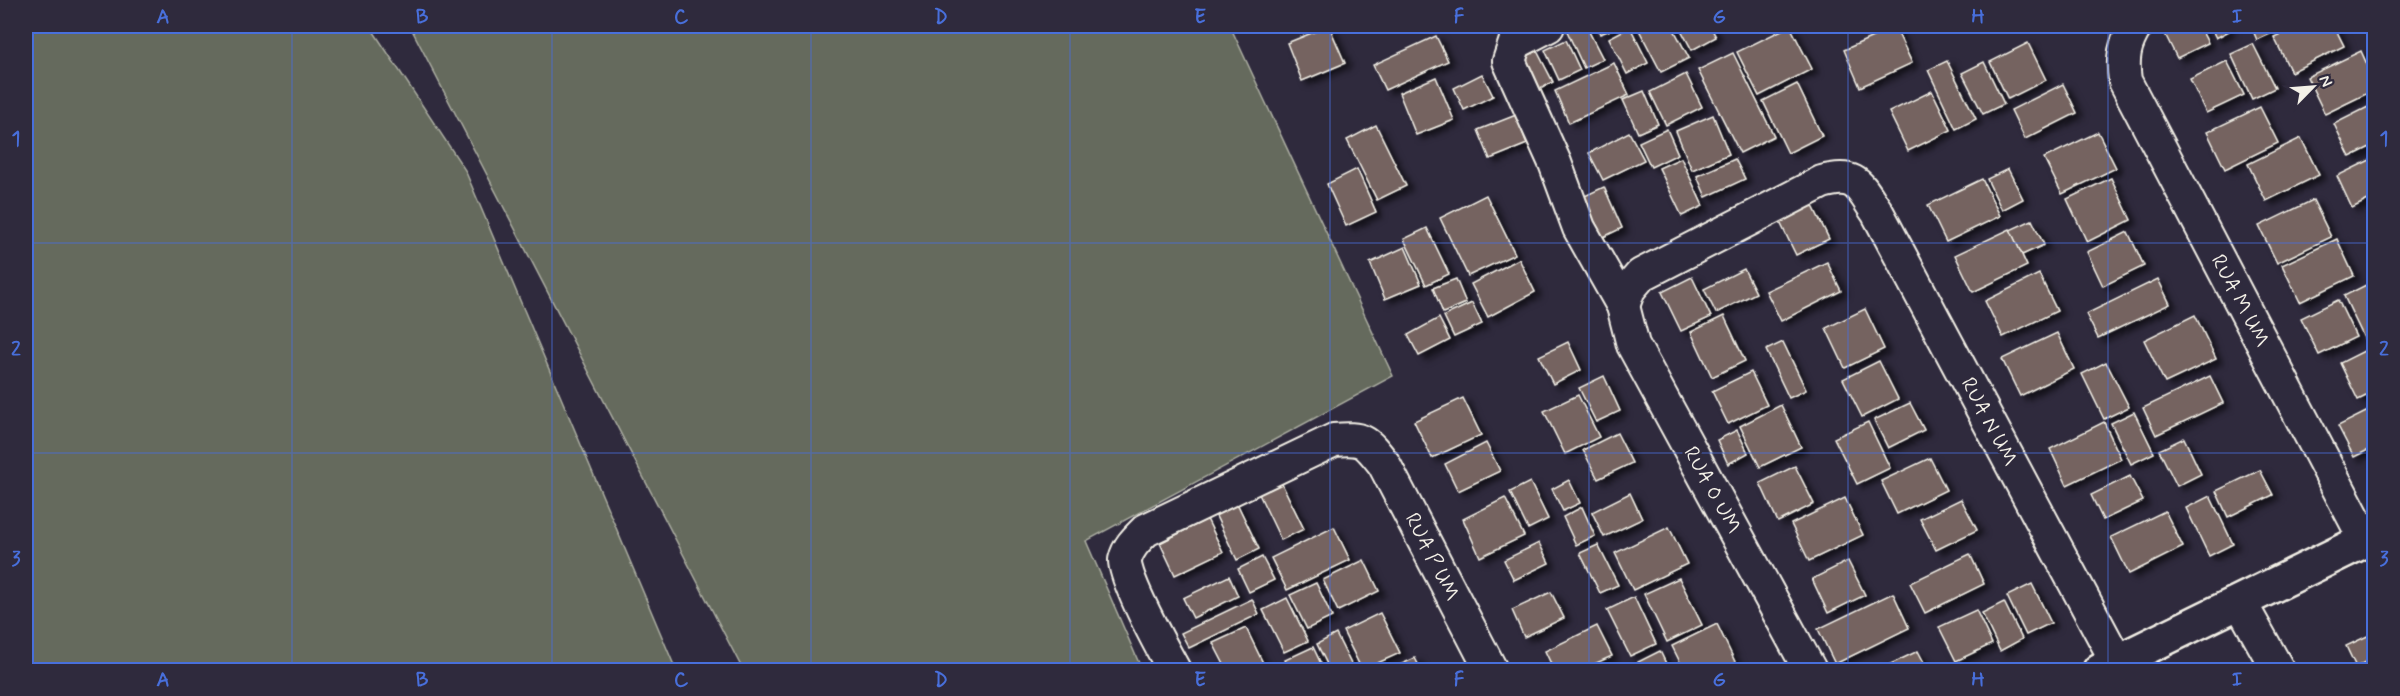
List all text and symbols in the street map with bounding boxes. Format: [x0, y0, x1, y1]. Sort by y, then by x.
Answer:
text: A [156, 4, 170, 31]
text: B [416, 4, 429, 31]
text: C [674, 4, 689, 31]
text: D [934, 4, 948, 31]
text: E [1194, 4, 1206, 31]
text: F [1454, 4, 1465, 31]
text: G [1712, 4, 1726, 31]
text: H [1971, 4, 1985, 31]
text: I [2232, 4, 2242, 31]
north arrow [2283, 57, 2343, 117]
text: N [2313, 72, 2337, 91]
text: 1 [12, 126, 20, 153]
text: 1 [2380, 126, 2388, 153]
street label: RUA M UM [2204, 250, 2276, 352]
text: 2 [11, 336, 21, 363]
text: 2 [2379, 336, 2389, 363]
street label: RUA N UM [1954, 373, 2024, 471]
street label: RUA O UM [1677, 441, 1747, 539]
street label: RUA P UM [1398, 508, 1466, 606]
text: 3 [11, 546, 21, 573]
text: 3 [2379, 546, 2389, 573]
text: A [156, 667, 170, 694]
text: B [416, 667, 429, 694]
text: C [674, 667, 689, 694]
text: D [934, 667, 948, 694]
text: E [1194, 667, 1206, 694]
text: F [1454, 667, 1465, 694]
text: G [1712, 667, 1726, 694]
text: H [1971, 667, 1985, 694]
text: I [2232, 667, 2242, 694]

